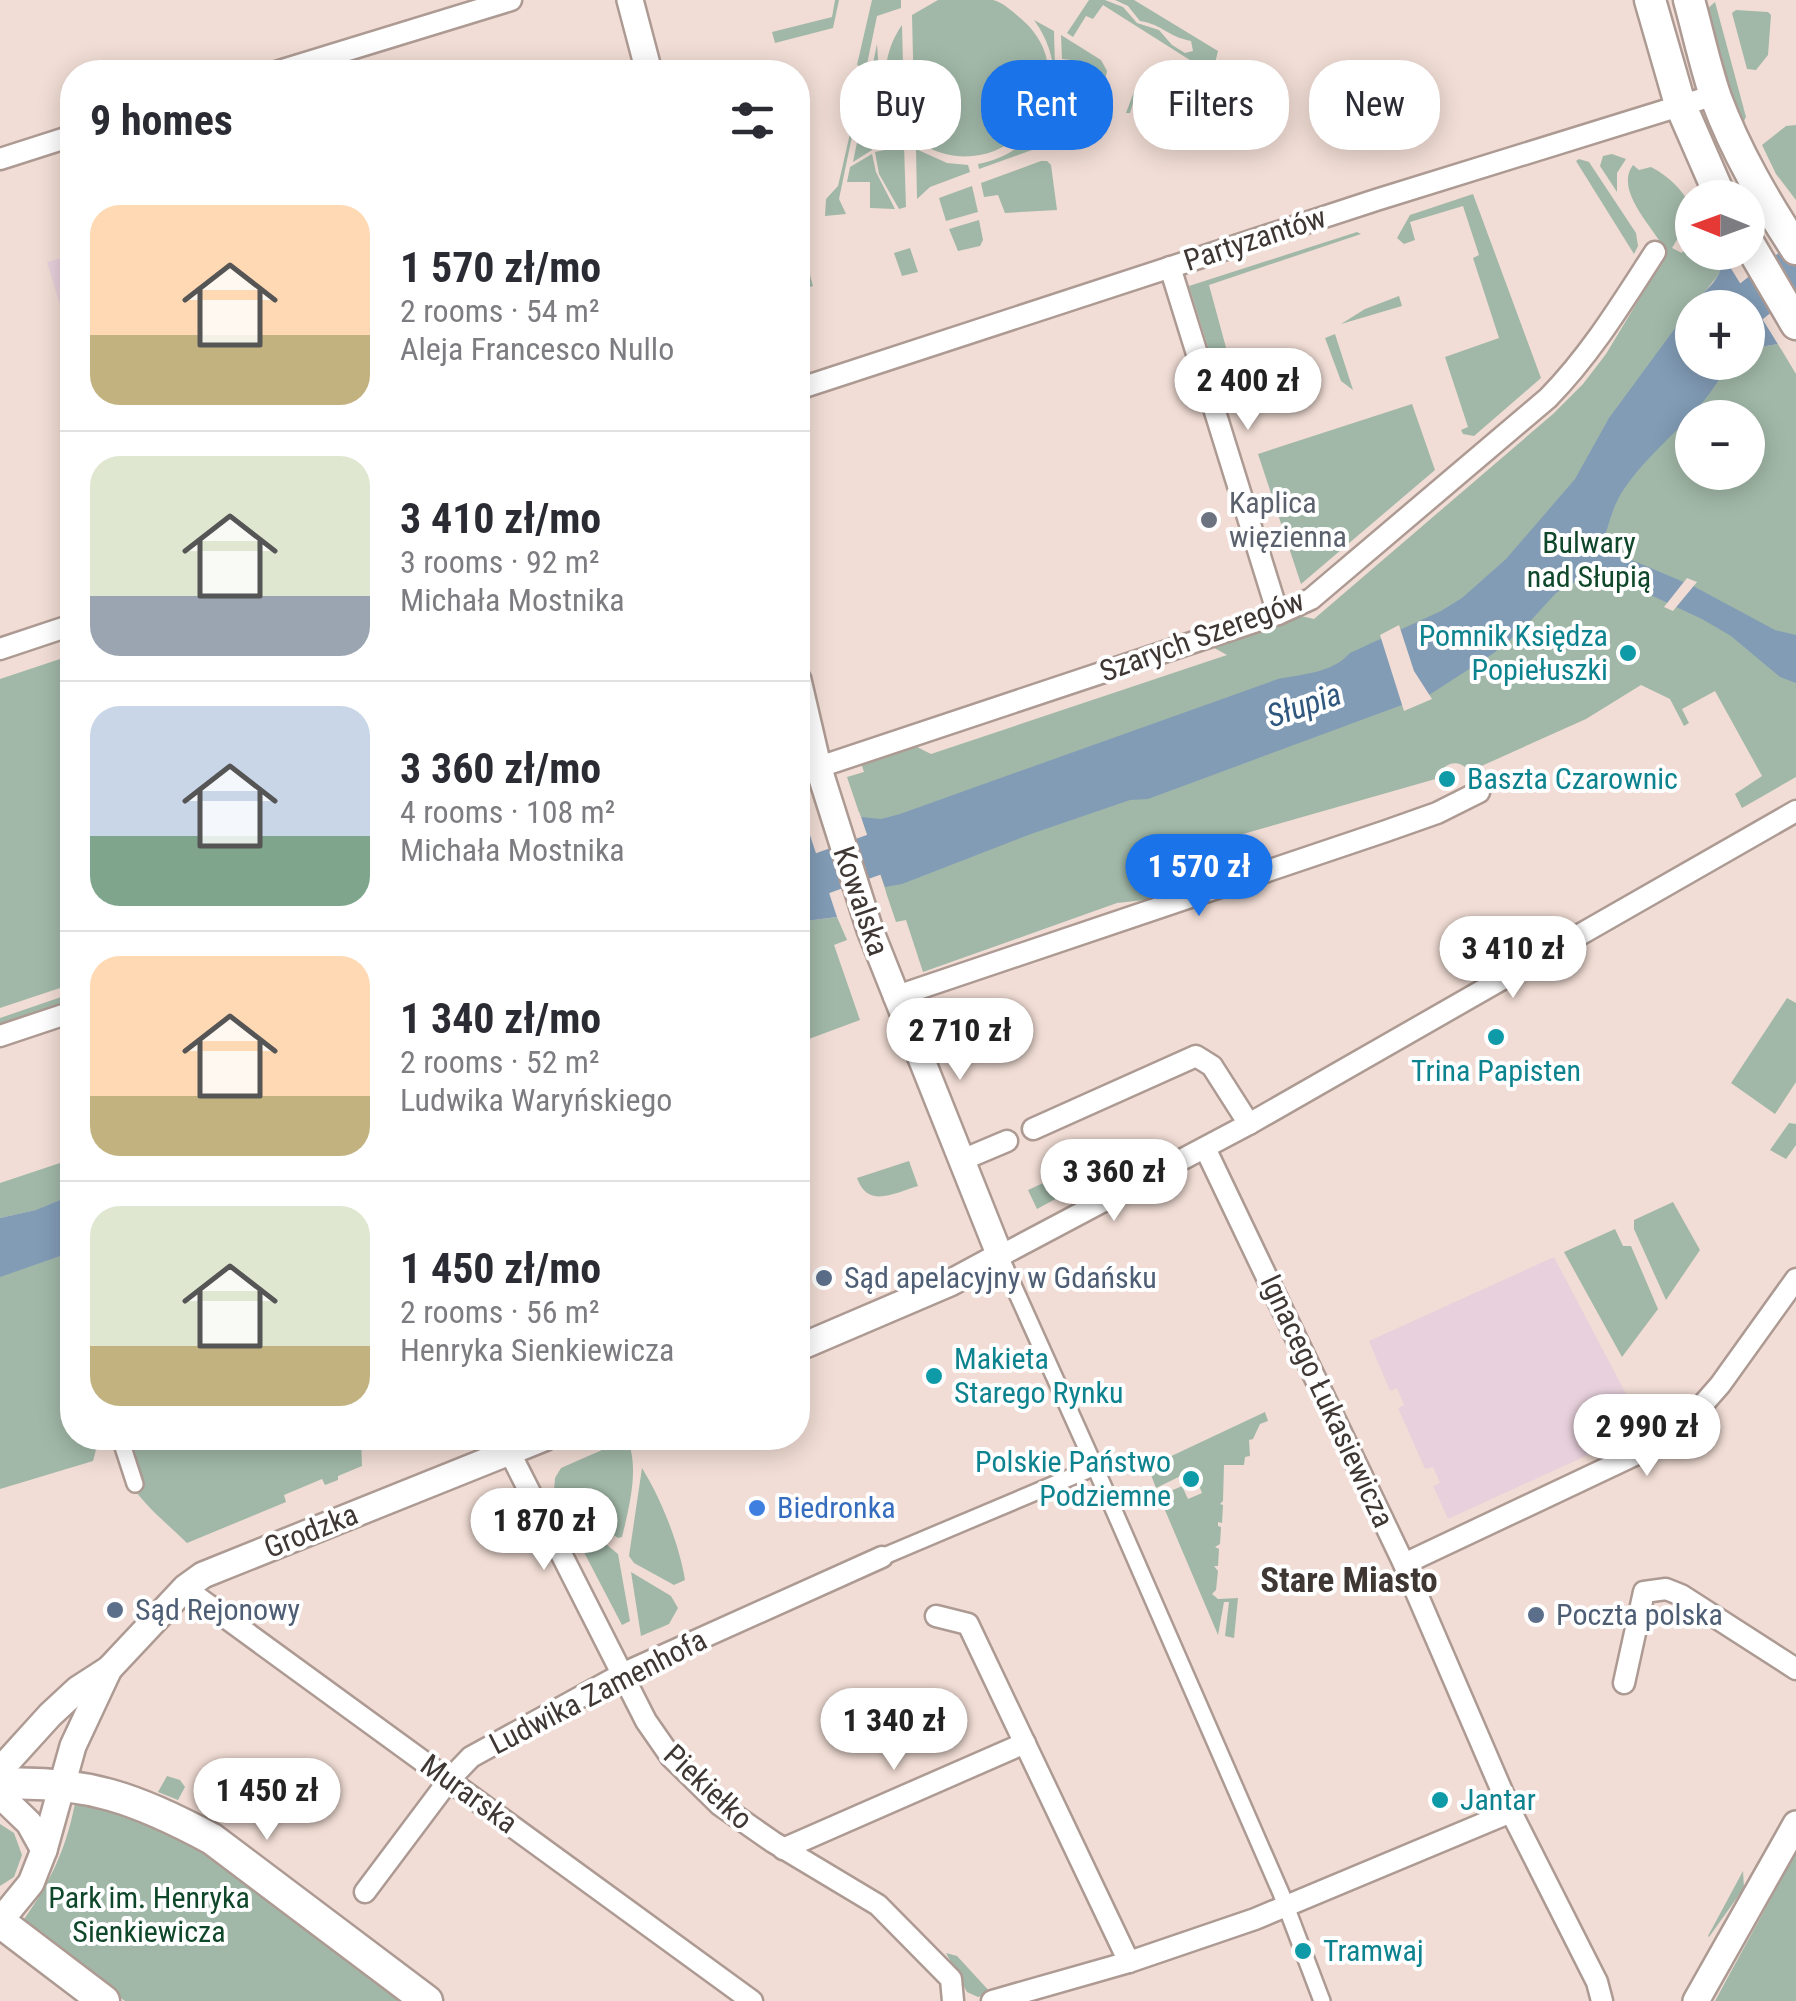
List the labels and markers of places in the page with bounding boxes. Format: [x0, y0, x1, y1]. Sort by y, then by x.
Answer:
pin: 2 400 zł [1145, 348, 1351, 433]
place label: Kaplica więzienna [1229, 485, 1347, 554]
marker: Kaplica więzienna [1198, 509, 1220, 531]
place label: Pomnik Księdza Popiełuszki [1419, 618, 1608, 687]
marker: Pomnik Księdza Popiełuszki [1617, 642, 1639, 664]
place label: Baszta Czarownic [1467, 761, 1678, 796]
marker: Baszta Czarownic [1436, 768, 1458, 790]
pin: 1 570 zł [1096, 834, 1302, 919]
pin: 3 410 zł [1410, 916, 1616, 1001]
pin: 2 710 zł [857, 998, 1063, 1083]
marker: Trina Papisten [1485, 1026, 1507, 1048]
place label: Trina Papisten [1411, 1053, 1581, 1088]
pin: 3 360 zł [1011, 1139, 1217, 1224]
place label: Sąd apelacyjny w Gdańsku [844, 1260, 1157, 1295]
marker: Sąd apelacyjny w Gdańsku [813, 1267, 835, 1289]
place label: Makieta Starego Rynku [954, 1341, 1123, 1410]
marker: Makieta Starego Rynku [923, 1365, 945, 1387]
pin: 2 990 zł [1544, 1394, 1750, 1479]
place label: Polskie Państwo Podziemne [975, 1444, 1171, 1513]
marker: Polskie Państwo Podziemne [1180, 1468, 1202, 1490]
pin: 1 870 zł [441, 1488, 647, 1573]
place label: Biedronka [777, 1490, 896, 1525]
marker: Biedronka [746, 1497, 768, 1519]
place label: Sąd Rejonowy [135, 1592, 300, 1627]
place label: Poczta polska [1556, 1597, 1723, 1632]
marker: Sąd Rejonowy [104, 1599, 126, 1621]
marker: Poczta polska [1525, 1604, 1547, 1626]
pin: 1 340 zł [791, 1688, 997, 1773]
pin: 1 450 zł [164, 1758, 370, 1843]
place label: Jantar [1460, 1782, 1536, 1817]
marker: Jantar [1429, 1789, 1451, 1811]
place label: Tramwaj [1323, 1933, 1424, 1968]
marker: Tramwaj [1292, 1940, 1314, 1962]

